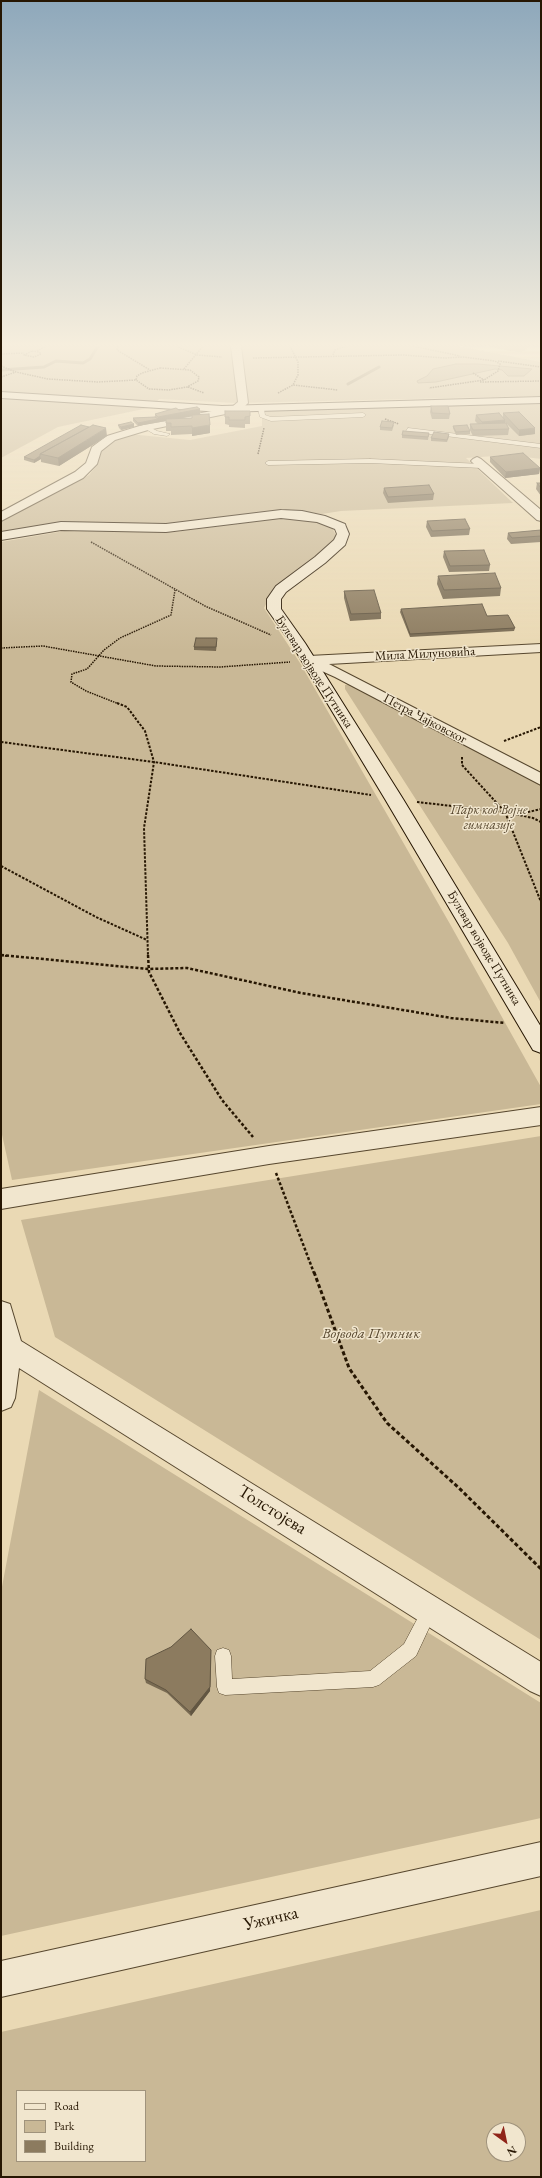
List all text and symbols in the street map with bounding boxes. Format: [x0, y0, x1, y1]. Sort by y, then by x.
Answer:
street label: Булевар војводе Путника [272, 613, 356, 731]
street label: Мила Милуновића [374, 644, 476, 664]
street label: Петра Чајковског [381, 690, 469, 748]
park label: Парк код Војне гимназије [451, 802, 527, 833]
street label: Булевар војводе Путника [444, 888, 524, 1008]
park label: Војвода Путник [322, 1325, 420, 1343]
street label: Толстојева [234, 1480, 310, 1540]
street label: Ужичка [242, 1902, 300, 1936]
legend [16, 2090, 146, 2162]
text: Road [54, 2098, 79, 2114]
text: Park [54, 2118, 74, 2134]
north arrow [486, 2122, 526, 2162]
text: Building [54, 2138, 94, 2154]
text: N [504, 2143, 520, 2160]

